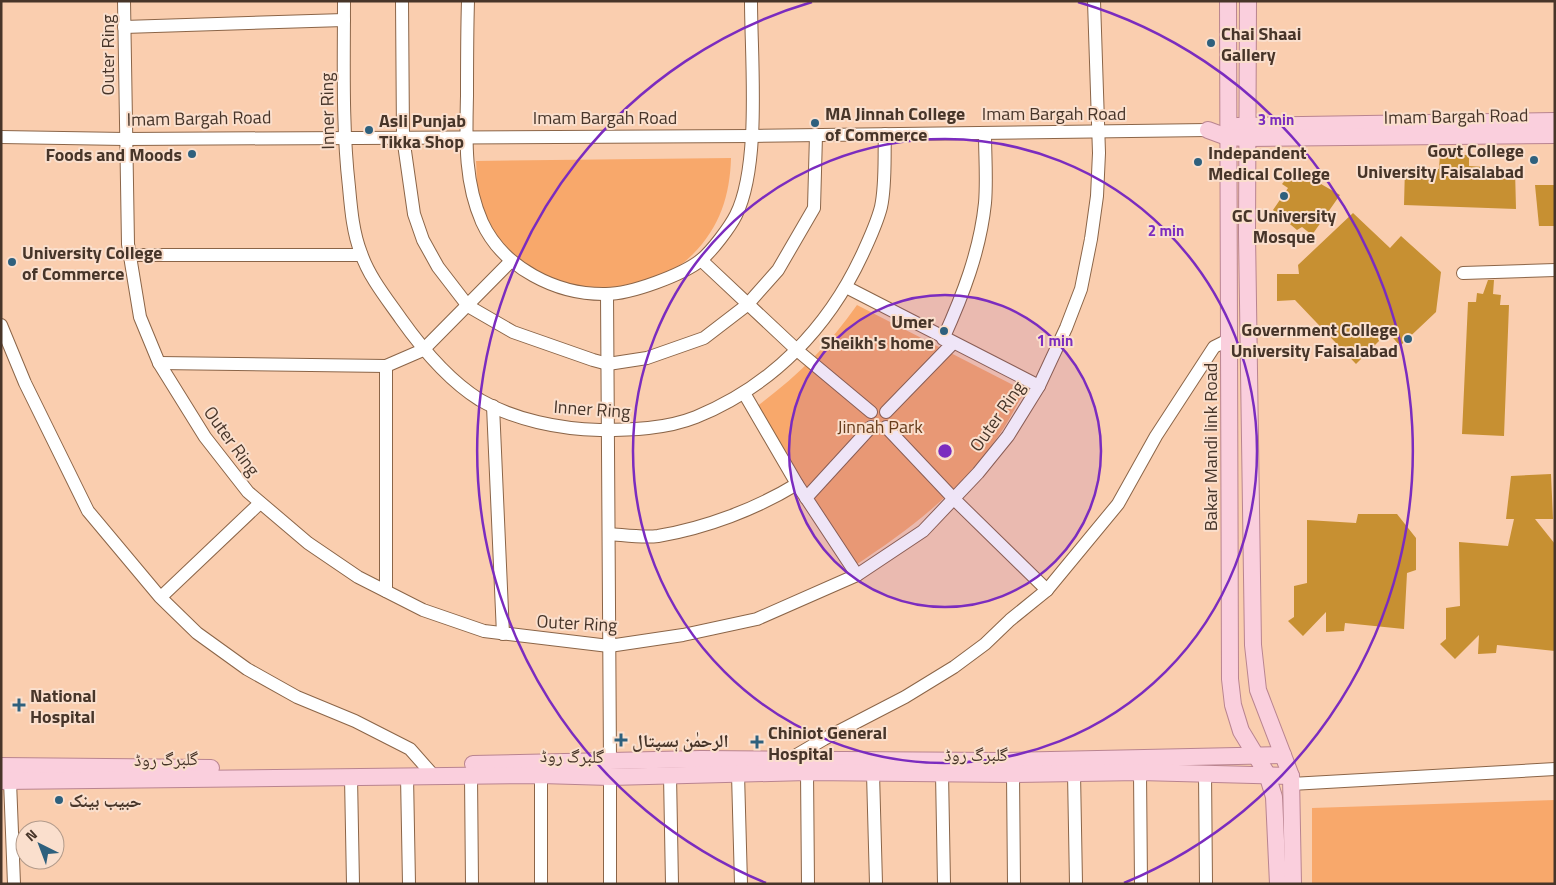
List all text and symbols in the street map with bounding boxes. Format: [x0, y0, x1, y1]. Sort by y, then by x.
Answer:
street label: Outer Ring [94, 15, 121, 95]
place label: Chai Shaai Gallery [1221, 20, 1301, 68]
marker: Chai Shaai Gallery [1205, 37, 1217, 49]
street label: Inner Ring [313, 72, 341, 150]
place label: MA Jinnah College of Commerce [825, 100, 965, 148]
street label: Imam Bargah Road [982, 100, 1126, 127]
street label: Imam Bargah Road [1383, 101, 1529, 131]
street label: Imam Bargah Road [126, 103, 272, 133]
street label: Imam Bargah Road [533, 104, 677, 131]
place label: Asli Punjab Tikka Shop [379, 107, 466, 155]
text: 3 min [1258, 108, 1294, 131]
marker: MA Jinnah College of Commerce [809, 117, 821, 129]
marker: Asli Punjab Tikka Shop [363, 124, 375, 136]
place label: Govt College University Faisalabad [1357, 137, 1524, 185]
place label: Indepandent Medical College [1208, 139, 1330, 187]
place label: Foods and Moods [45, 141, 182, 168]
marker: Foods and Moods [186, 148, 198, 160]
marker: Govt College University Faisalabad [1528, 154, 1540, 166]
marker: Indepandent Medical College [1192, 156, 1204, 168]
marker: GC University Mosque [1278, 190, 1290, 202]
place label: GC University Mosque [1232, 202, 1336, 250]
text: 2 min [1148, 219, 1184, 242]
place label: University College of Commerce [22, 239, 163, 287]
marker: University College of Commerce [6, 256, 18, 268]
place label: Umer Sheikh's home [821, 308, 934, 356]
place label: Government College University Faisalabad [1231, 316, 1398, 364]
marker: Umer Sheikh's home [938, 325, 950, 337]
text: 1 min [1037, 329, 1073, 352]
marker: Government College University Faisalabad [1402, 333, 1414, 345]
street label: Bakar Mandi link Road [1197, 363, 1224, 531]
street label: Outer Ring [963, 375, 1031, 457]
street label: Inner Ring [553, 393, 631, 425]
street label: Outer Ring [197, 400, 267, 482]
park label: Jinnah Park [837, 413, 923, 440]
centre of rings [936, 442, 954, 460]
street label: Outer Ring [536, 607, 618, 639]
place label: National Hospital [30, 682, 96, 730]
marker: National Hospital [12, 698, 26, 712]
place label: Chiniot General Hospital [768, 719, 887, 767]
place label: الرحمٰن ہسپتال [632, 727, 729, 754]
marker: الرحمٰن ہسپتال [614, 733, 628, 747]
marker: Chiniot General Hospital [750, 735, 764, 749]
street label: گلبرگ روڈ [944, 741, 1009, 768]
street label: گلبرگ روڈ [540, 742, 605, 770]
street label: گلبرگ روڈ [134, 745, 199, 773]
place label: حبیب بینک [69, 787, 142, 814]
marker: حبیب بینک [53, 794, 65, 806]
north arrow [15, 820, 65, 870]
text: N [20, 824, 42, 846]

